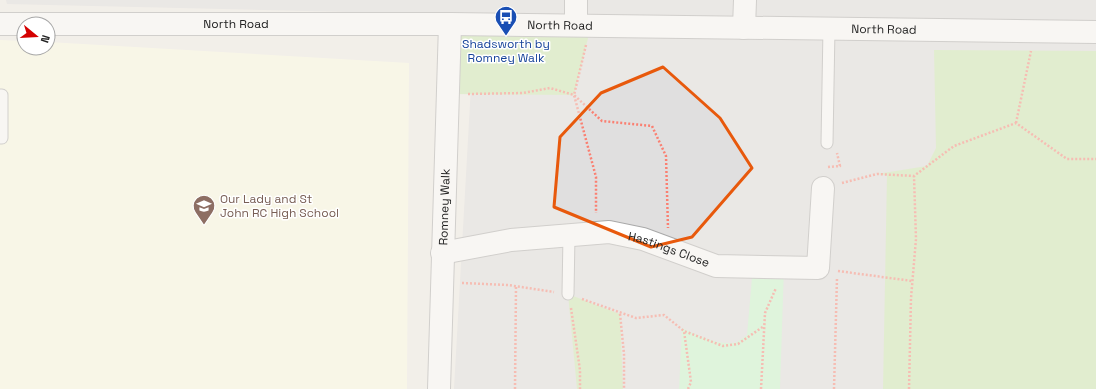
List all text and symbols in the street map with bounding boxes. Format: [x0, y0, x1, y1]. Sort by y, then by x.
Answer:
bus stop icon: Shadsworth by Romney Walk [493, 4, 519, 37]
north arrow [16, 16, 56, 56]
street label: North Road [203, 16, 269, 32]
street label: North Road [527, 17, 593, 34]
street label: North Road [851, 21, 917, 38]
text: N [38, 33, 53, 45]
place label: Shadsworth by Romney Walk [462, 36, 550, 66]
street label: Romney Walk [435, 168, 454, 246]
place label: Our Lady and St John RC High School [220, 191, 339, 221]
school or university icon: Our Lady and St John RC High School [191, 193, 217, 226]
street label: Hastings Close [627, 228, 712, 271]

